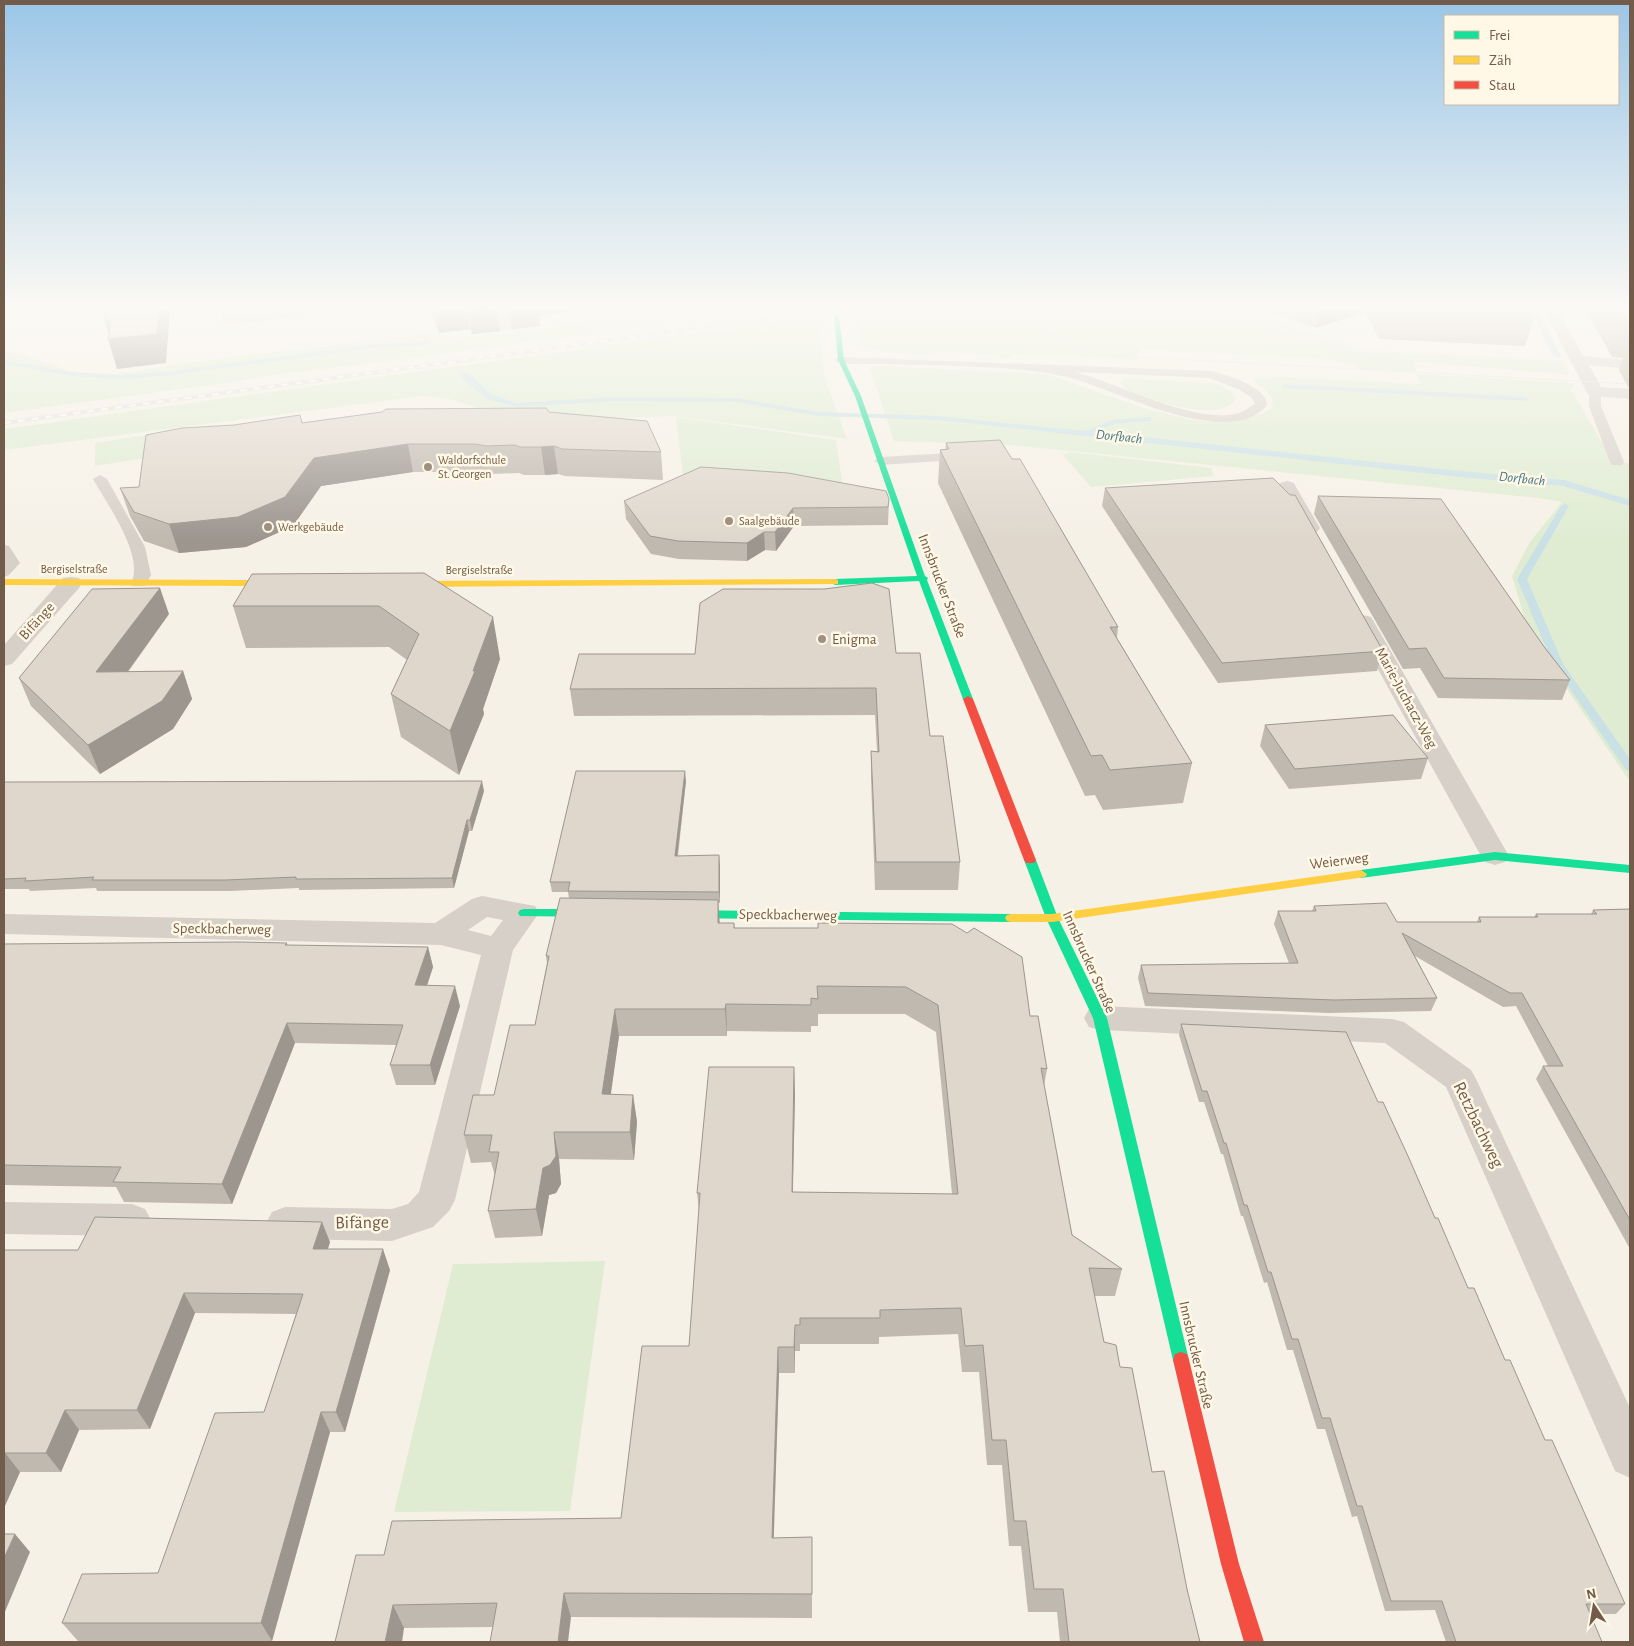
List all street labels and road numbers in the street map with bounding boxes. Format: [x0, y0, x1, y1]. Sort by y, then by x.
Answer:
street label: Innsbrucker Straße [915, 532, 969, 640]
street label: Bergiselstraße [40, 563, 108, 575]
street label: Bergiselstraße [445, 564, 513, 576]
street label: Bifänge [16, 599, 58, 643]
street label: Marie-Juchacz-Weg [1372, 645, 1440, 752]
street label: Weierweg [1309, 850, 1370, 872]
street label: Speckbacherweg [739, 907, 838, 923]
street label: Innsbrucker Straße [1060, 909, 1118, 1015]
street label: Speckbacherweg [173, 921, 272, 937]
street label: Retzbachweg [1450, 1079, 1507, 1171]
street label: Bifänge [335, 1214, 389, 1232]
street label: Innsbrucker Straße [1176, 1300, 1216, 1410]

